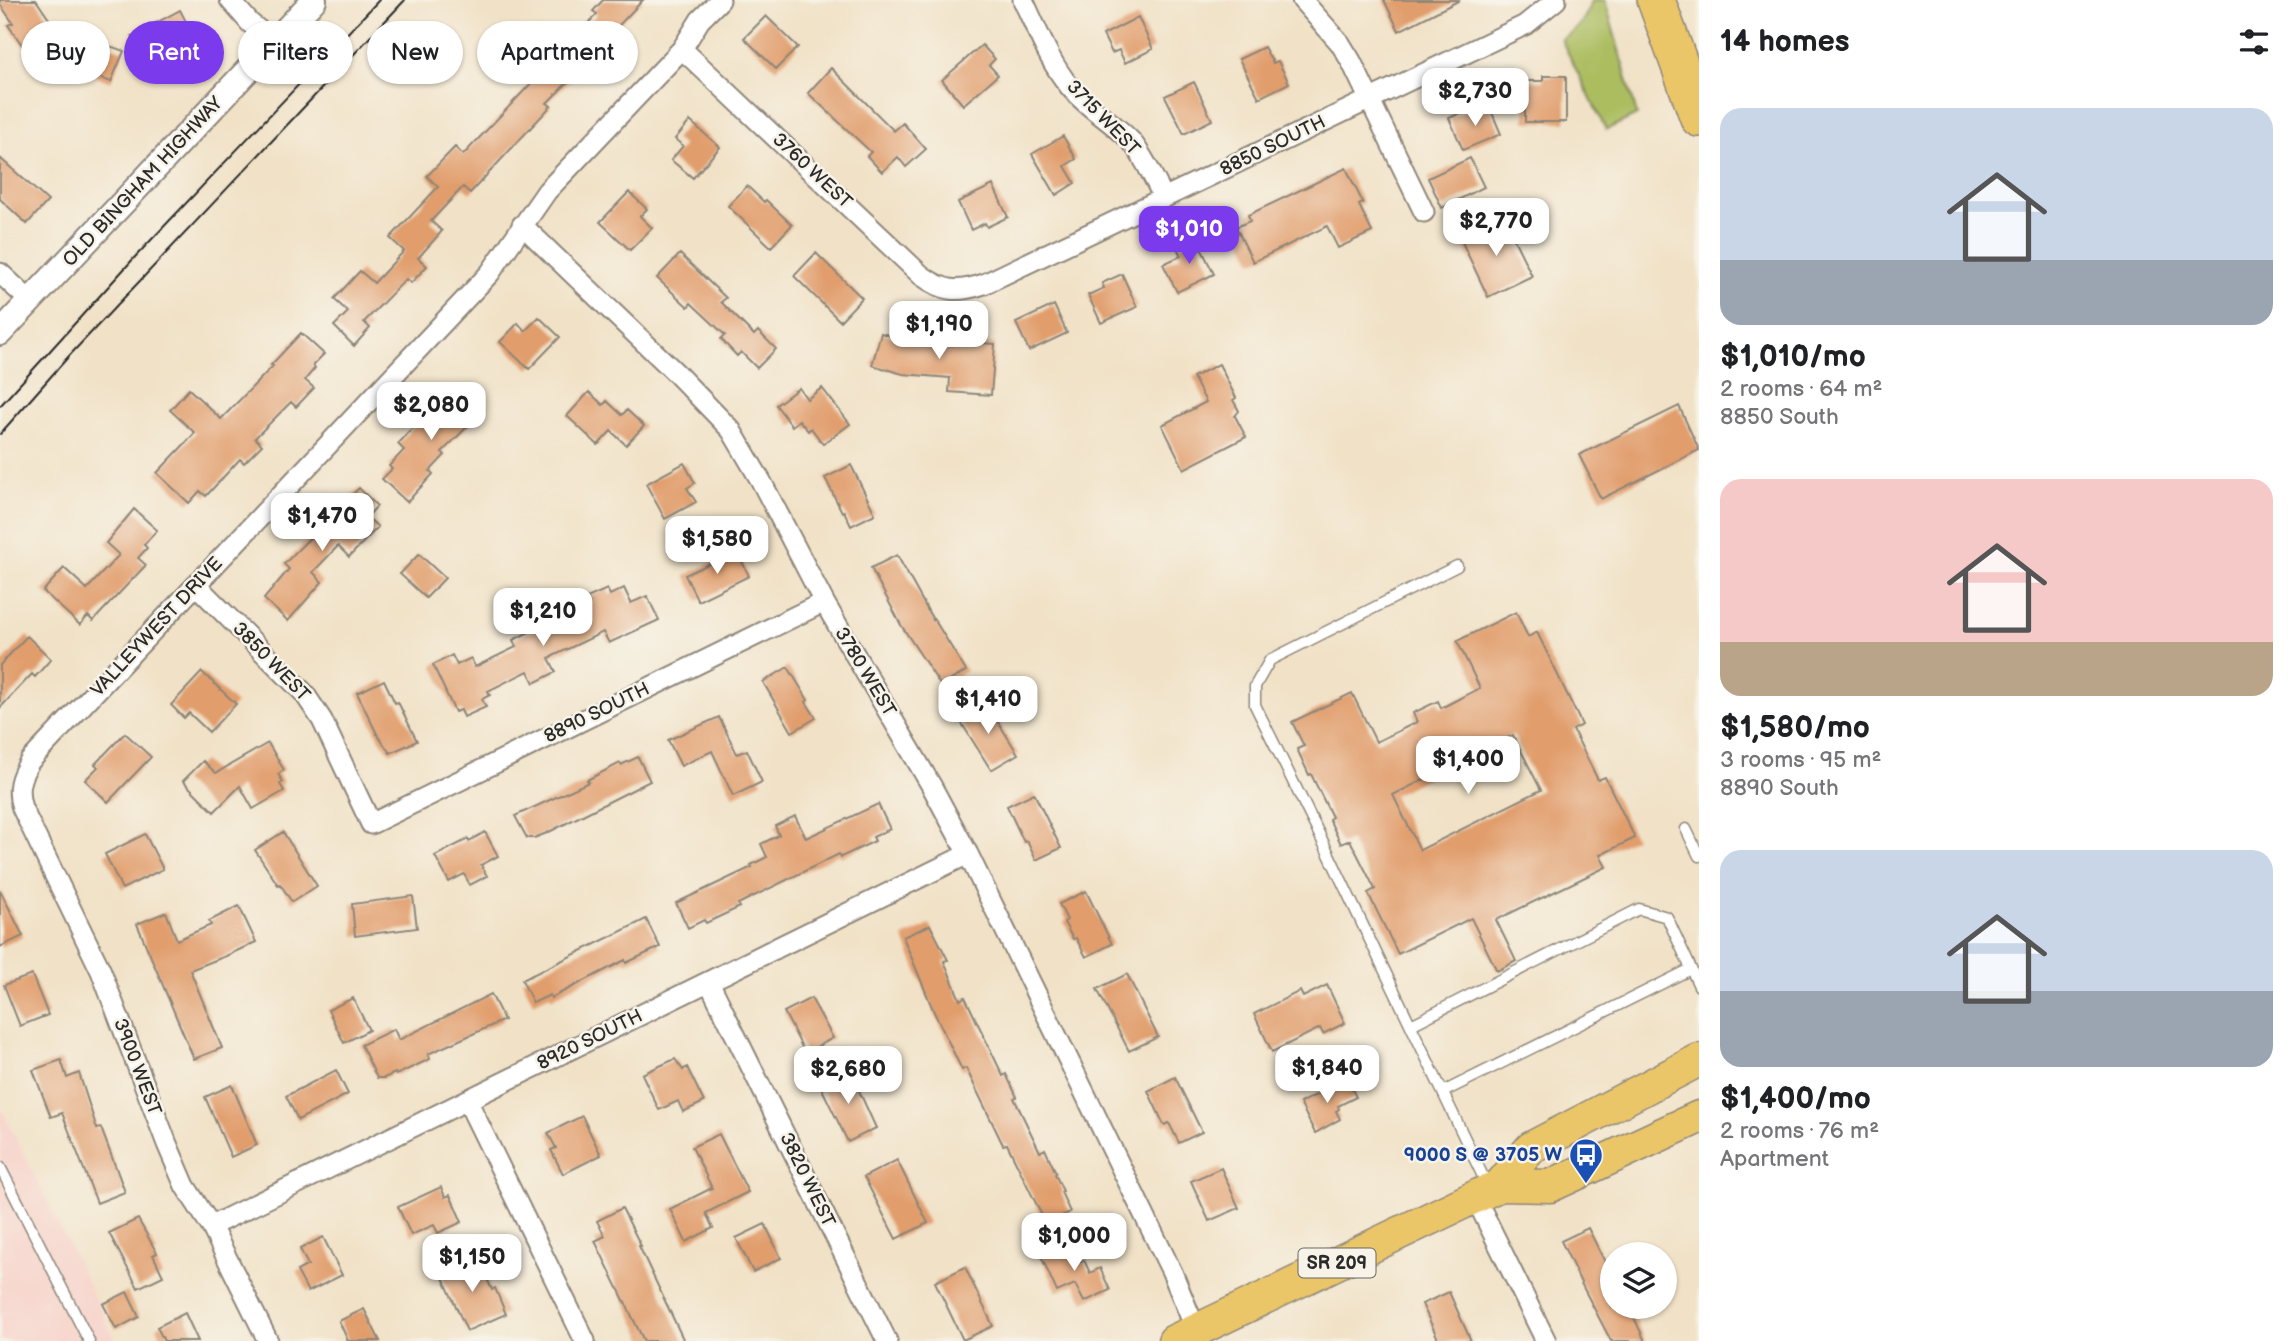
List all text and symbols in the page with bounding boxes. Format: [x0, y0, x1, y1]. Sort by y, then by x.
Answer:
chip: Buy [21, 21, 110, 84]
chip: Rent [124, 21, 224, 84]
chip: Filters [238, 21, 353, 84]
chip: New [367, 21, 463, 84]
chip: Apartment [477, 21, 638, 84]
icon: filters [2235, 23, 2273, 61]
text: 14 homes [1720, 24, 1849, 60]
pin: $2,730 [1418, 68, 1532, 128]
street label: 3715 WEST [1061, 75, 1145, 161]
text: $2,730 [1438, 77, 1512, 105]
street label: OLD BINGHAM HIGHWAY [58, 92, 228, 272]
street label: 8850 SOUTH [1217, 111, 1329, 181]
street label: 3760 WEST [767, 128, 857, 214]
icon: home [1934, 154, 2060, 280]
pin: $2,770 [1439, 198, 1553, 258]
pin: $1,010 [1132, 206, 1246, 266]
text: $2,770 [1459, 207, 1533, 235]
text: $1,010 [1155, 215, 1223, 243]
pin: $1,190 [882, 302, 996, 361]
text: $1,190 [905, 310, 973, 338]
text: $1,010/mo [1720, 339, 1866, 375]
text: 2 rooms · 64 m² [1720, 375, 1882, 403]
pin: $2,080 [374, 382, 488, 442]
text: $2,080 [393, 391, 469, 419]
text: 8850 South [1720, 403, 1839, 431]
pin: $1,470 [265, 494, 379, 553]
text: $1,470 [287, 502, 357, 530]
pin: $1,580 [660, 516, 774, 576]
text: $1,580 [681, 525, 753, 553]
icon: home [1934, 525, 2060, 651]
street label: VALLEYWEST DRIVE [86, 552, 228, 702]
pin: $1,210 [486, 588, 600, 648]
text: $1,210 [509, 597, 577, 625]
street label: 3850 WEST [227, 617, 315, 707]
street label: 3780 WEST [829, 623, 901, 721]
pin: $1,410 [931, 676, 1045, 736]
street label: 8890 SOUTH [541, 678, 653, 748]
text: $1,410 [954, 685, 1022, 713]
text: $1,580/mo [1720, 710, 1870, 746]
pin: $1,400 [1411, 736, 1525, 796]
text: $1,400 [1432, 745, 1504, 773]
text: 3 rooms · 95 m² [1720, 746, 1881, 774]
text: 8890 South [1720, 774, 1839, 802]
icon: home [1934, 896, 2060, 1022]
street label: 8920 SOUTH [534, 1005, 646, 1075]
street label: 3900 WEST [108, 1015, 166, 1119]
pin: $2,680 [791, 1046, 905, 1106]
pin: $1,840 [1270, 1046, 1384, 1105]
text: $1,840 [1291, 1054, 1363, 1082]
text: $2,680 [810, 1055, 886, 1083]
text: $1,400/mo [1720, 1081, 1871, 1117]
text: 2 rooms · 76 m² [1720, 1117, 1879, 1145]
street label: 3820 WEST [774, 1129, 840, 1231]
bus stop icon: 9000 S @ 3705 W [1567, 1136, 1605, 1185]
place label: 9000 S @ 3705 W [1404, 1144, 1562, 1167]
text: Apartment [1720, 1145, 1829, 1173]
pin: $1,000 [1017, 1214, 1131, 1273]
text: $1,000 [1038, 1222, 1110, 1250]
pin: $1,150 [415, 1234, 529, 1294]
map controls [1600, 1242, 1677, 1319]
button: layers [1600, 1242, 1677, 1319]
text: $1,150 [438, 1243, 506, 1271]
road number: SR 209 [1298, 1248, 1376, 1278]

